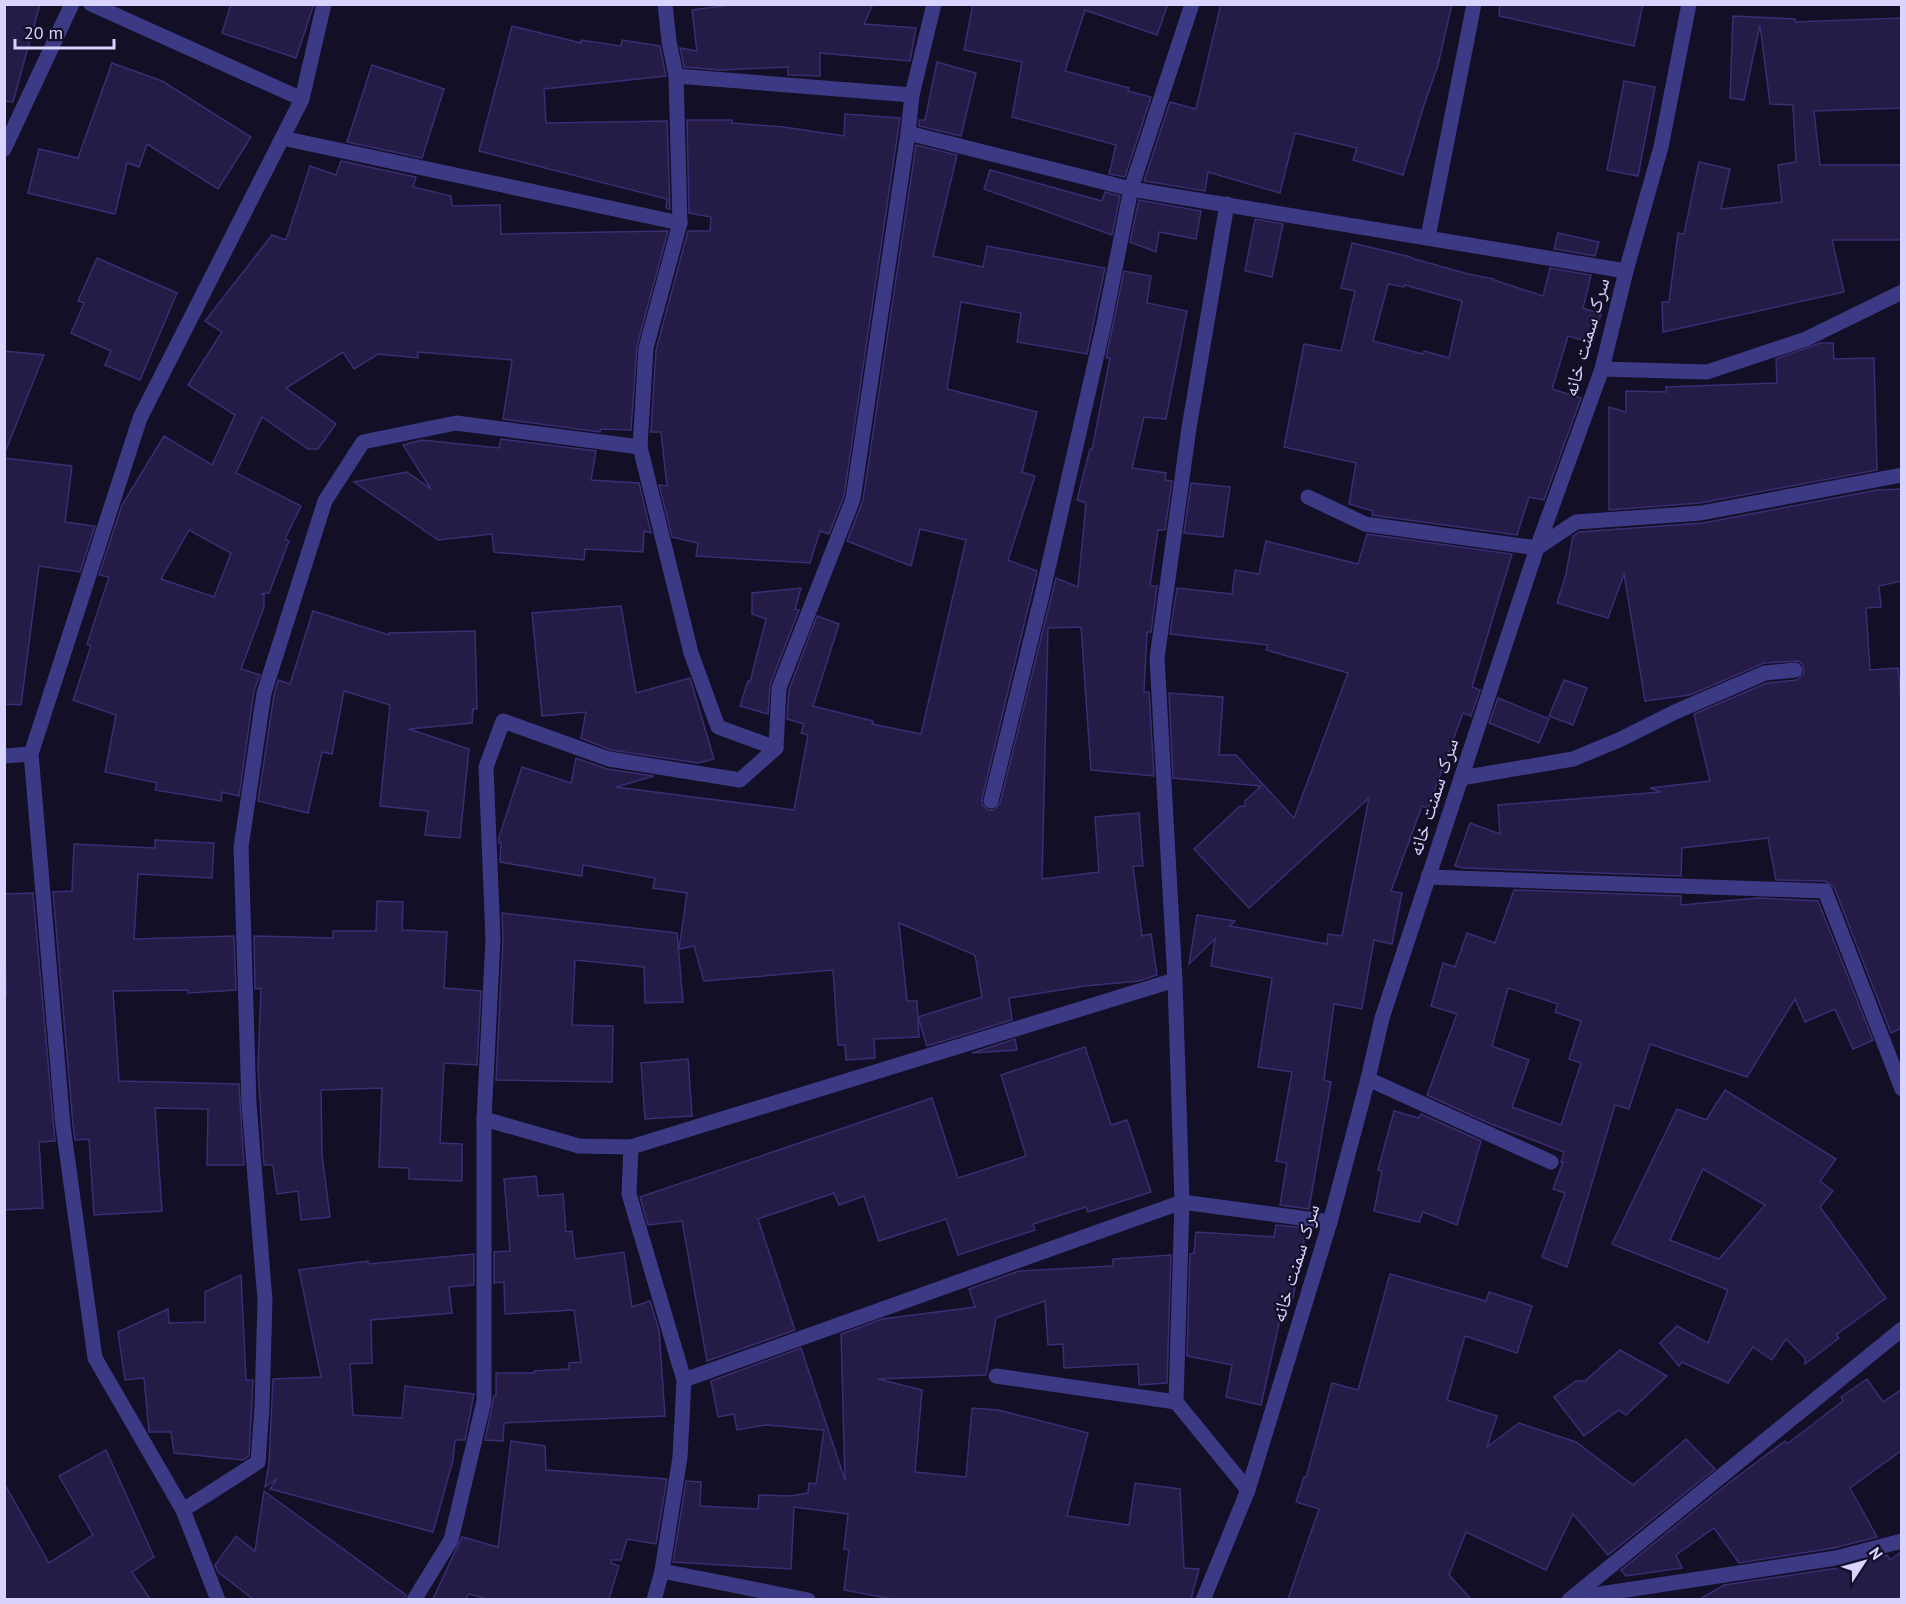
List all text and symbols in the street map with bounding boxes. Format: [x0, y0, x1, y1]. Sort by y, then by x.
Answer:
scale bar [15, 12, 114, 50]
text: 20 m [24, 21, 63, 44]
street label: سرک سمنت خانه [1557, 275, 1615, 399]
street label: سرک سمنت خانه [1402, 735, 1464, 859]
street label: سرک سمنت خانه [1265, 1201, 1325, 1325]
north arrow [1834, 1532, 1894, 1592]
text: N [1865, 1543, 1887, 1563]

